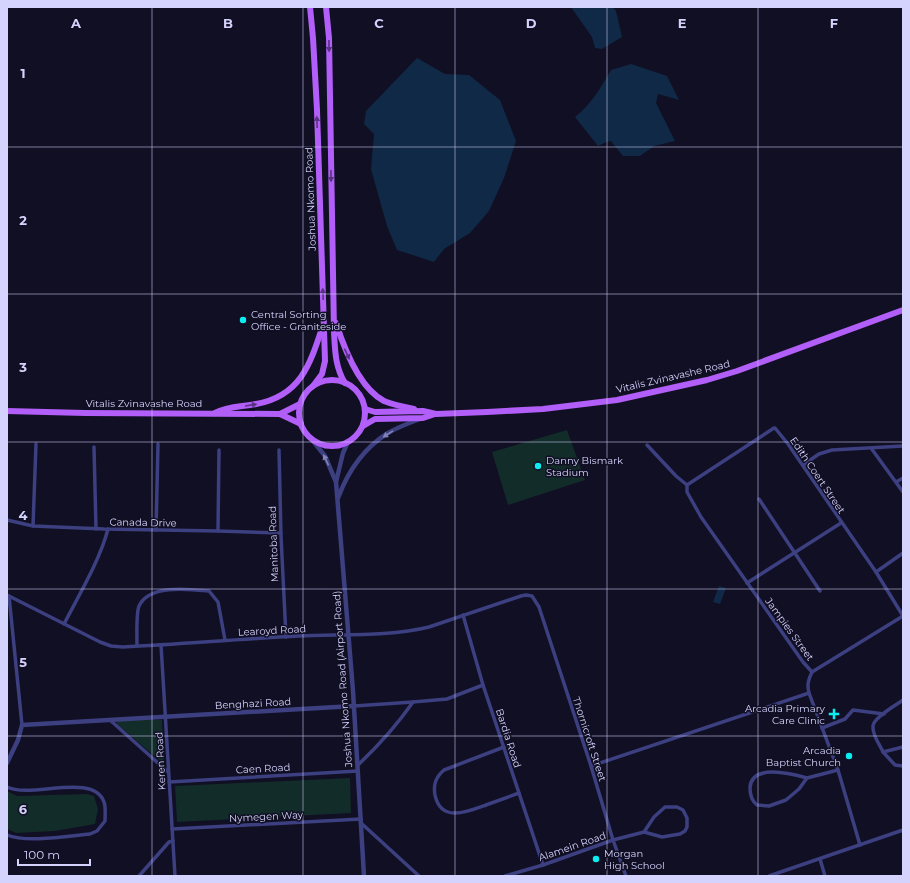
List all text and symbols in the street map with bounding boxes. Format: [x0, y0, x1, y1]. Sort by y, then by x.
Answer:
text: A [70, 15, 82, 31]
text: B [223, 15, 233, 31]
text: C [374, 15, 384, 31]
text: D [526, 15, 537, 31]
text: E [678, 15, 687, 31]
text: F [830, 15, 838, 31]
one-way arrow [326, 40, 332, 53]
text: 1 [20, 65, 26, 81]
one-way arrow [314, 115, 320, 128]
street label: Joshua Nkomo Road [302, 147, 319, 252]
one-way arrow [328, 170, 334, 183]
text: 2 [19, 212, 27, 228]
one-way arrow [320, 287, 326, 300]
place label: Central Sorting Office - Graniteside [251, 308, 346, 333]
marker: Central Sorting Office - Graniteside [238, 315, 248, 325]
one-way arrow [344, 349, 350, 360]
street label: Vitalis Zvinavashe Road [615, 357, 731, 396]
text: 3 [18, 359, 27, 375]
street label: Vitalis Zvinavashe Road [86, 397, 202, 410]
one-way arrow [245, 402, 257, 408]
one-way arrow [382, 430, 394, 437]
street label: Edith Coert Street [787, 434, 848, 516]
one-way arrow [323, 454, 329, 465]
place label: Danny Bismark Stadium [546, 454, 623, 479]
marker: Danny Bismark Stadium [533, 461, 543, 471]
street label: Manitoba Road [266, 506, 281, 582]
text: 4 [19, 507, 28, 523]
street label: Canada Drive [109, 515, 177, 530]
street label: Joshua Nkomo Road (Airport Road) [330, 590, 355, 769]
street label: Jampies Street [762, 594, 817, 663]
street label: Learoyd Road [238, 622, 307, 639]
text: 5 [19, 654, 27, 670]
street label: Benghazi Road [215, 695, 292, 712]
street label: Thornicroft Street [570, 695, 609, 783]
place label: Arcadia Primary Care Clinic [745, 702, 826, 727]
street label: Bardia Road [493, 707, 524, 769]
marker: Arcadia Primary Care Clinic [828, 708, 840, 720]
street label: Keren Road [152, 731, 169, 790]
place label: Arcadia Baptist Church [766, 744, 841, 769]
marker: Arcadia Baptist Church [844, 751, 854, 761]
street label: Caen Road [235, 761, 291, 776]
text: 6 [19, 801, 28, 817]
street label: Nymegen Way [229, 808, 304, 825]
street label: Alamein Road [537, 829, 608, 864]
scale bar [18, 841, 90, 867]
text: 100 m [24, 847, 60, 862]
place label: Morgan High School [604, 847, 665, 872]
marker: Morgan High School [591, 854, 601, 864]

